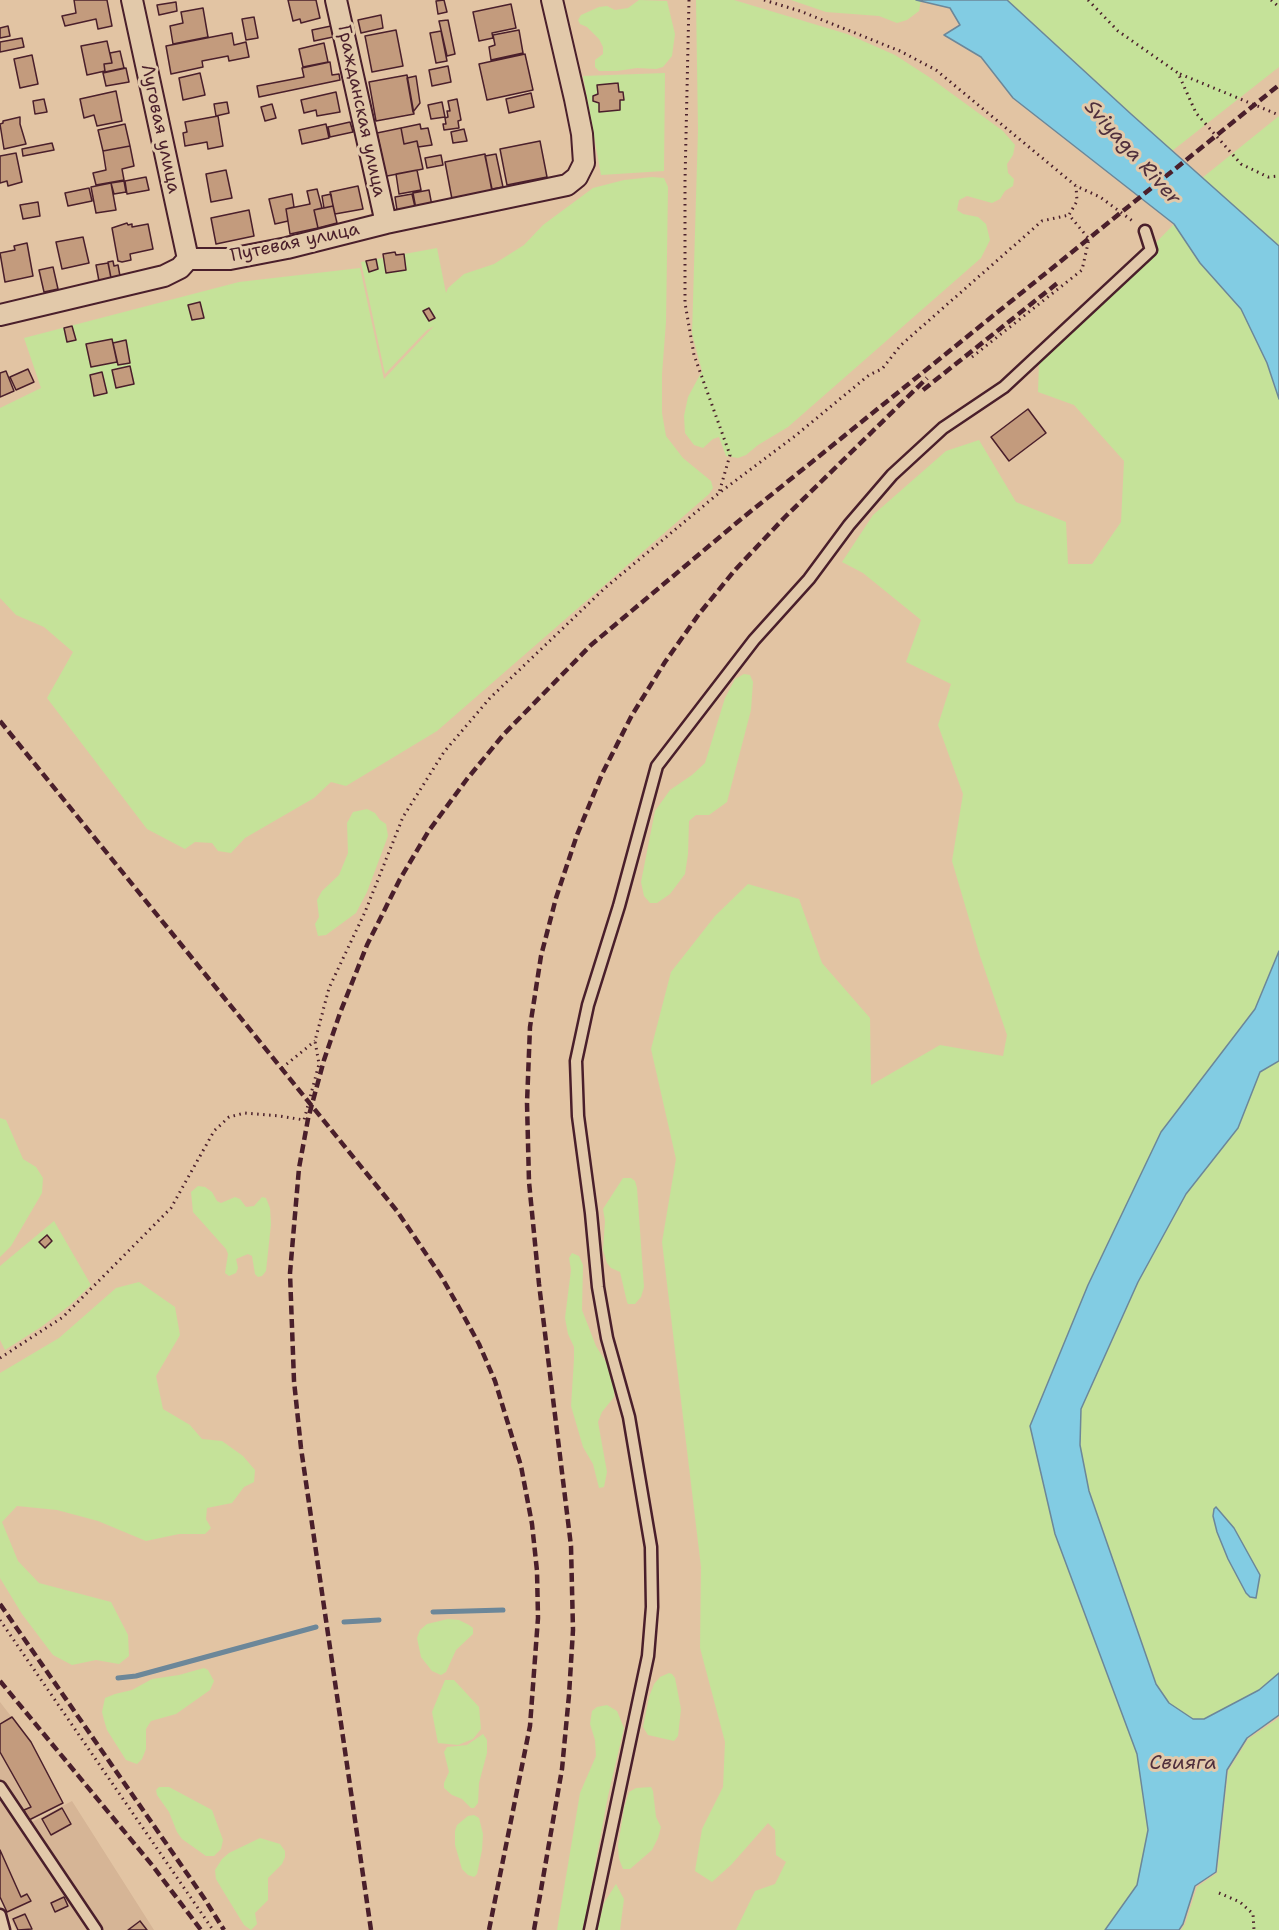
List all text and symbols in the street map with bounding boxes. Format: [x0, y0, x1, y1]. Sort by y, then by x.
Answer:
street label: Гражданская улица [332, 23, 390, 199]
street label: Луговая улица [136, 63, 184, 195]
water label: Sviyaga River [1079, 96, 1185, 210]
street label: Путевая улица [228, 219, 362, 267]
water label: Свияга [1149, 1752, 1217, 1776]

